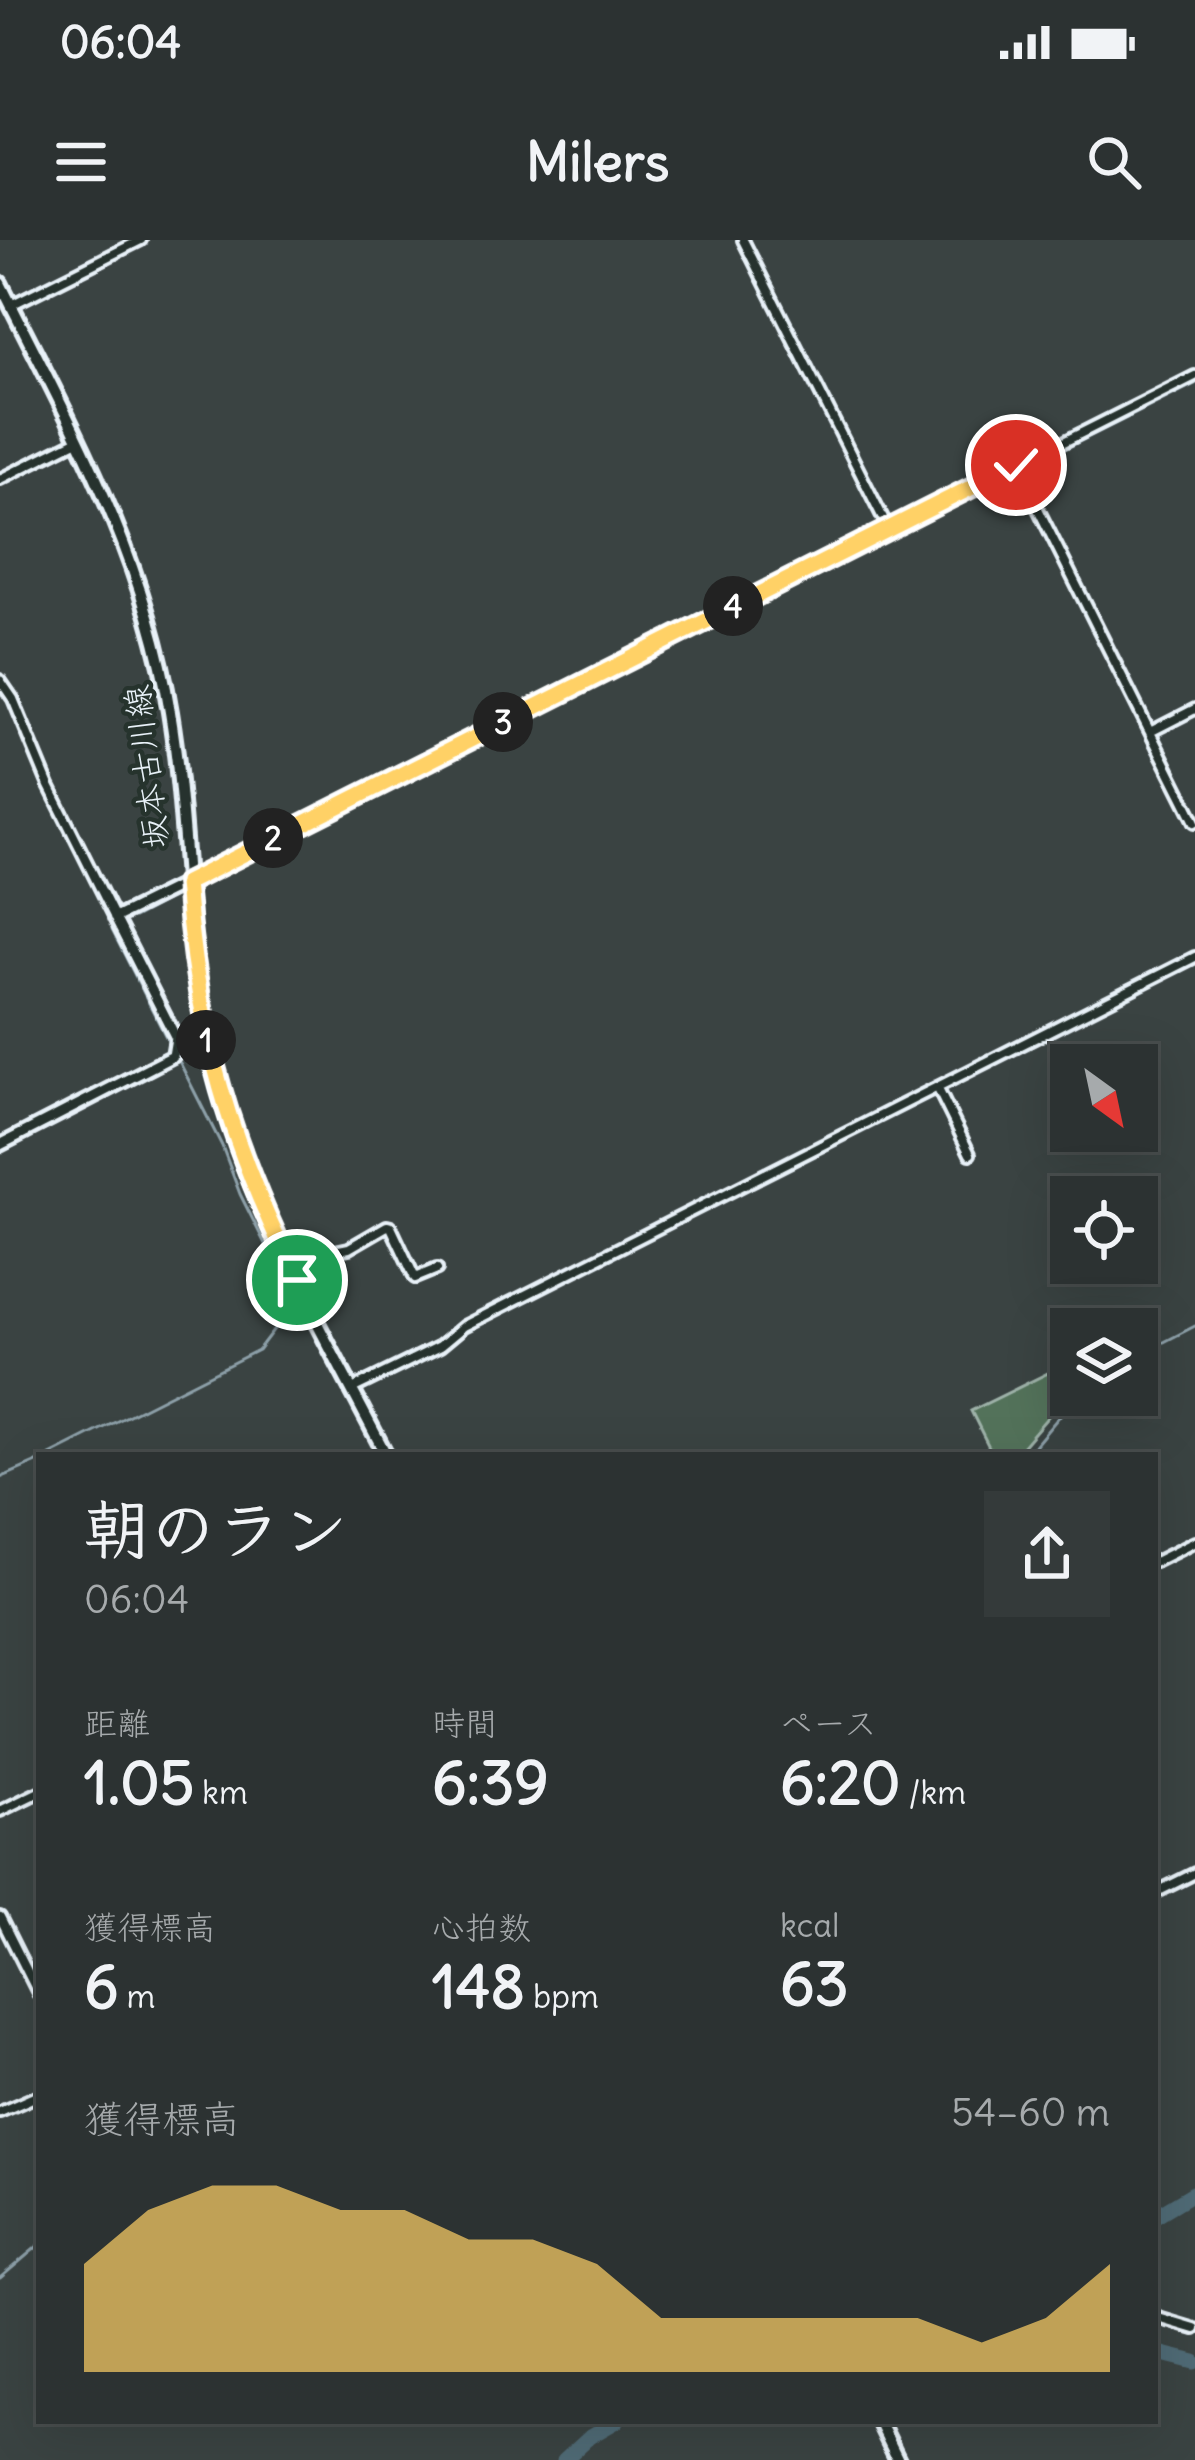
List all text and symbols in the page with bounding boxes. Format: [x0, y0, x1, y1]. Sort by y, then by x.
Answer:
text: 06:04 [60, 14, 181, 70]
text: Milers [526, 128, 669, 196]
icon: menu [48, 129, 114, 195]
icon: search [1081, 129, 1147, 195]
pin [965, 414, 1067, 516]
icon: check [983, 432, 1049, 498]
pin: 4 [703, 576, 763, 636]
text: 4 [723, 585, 743, 627]
street label: 坂本古川線 [115, 683, 177, 851]
pin: 3 [473, 692, 533, 752]
text: 3 [494, 701, 512, 743]
pin: 2 [243, 808, 303, 868]
text: 2 [264, 817, 282, 859]
pin: 1 [176, 1010, 236, 1070]
text: 1 [199, 1019, 213, 1061]
north arrow [1050, 1044, 1158, 1152]
map controls [1050, 1044, 1158, 1416]
button: locate [1050, 1176, 1158, 1284]
pin [246, 1229, 348, 1331]
icon: arrive [264, 1247, 330, 1313]
button: layers [1050, 1308, 1158, 1416]
text: 朝のラン [84, 1488, 348, 1571]
button: share [984, 1491, 1110, 1617]
text: 06:04 [84, 1575, 189, 1624]
text: 距離 [84, 1702, 150, 1744]
text: 時間 [432, 1702, 498, 1744]
text: ペース [780, 1702, 877, 1744]
text: 1.05 [84, 1745, 194, 1820]
text: 6:39 [432, 1745, 549, 1820]
text: 6:20 [780, 1745, 901, 1820]
text: km [194, 1771, 248, 1813]
text: /km [901, 1771, 966, 1813]
text: kcal [780, 1904, 839, 1946]
text: 獲得標高 [84, 1906, 216, 1948]
text: 心拍数 [432, 1906, 531, 1948]
text: 63 [780, 1946, 849, 2021]
text: 6 [84, 1949, 119, 2024]
text: 148 [432, 1949, 525, 2024]
text: m [119, 1975, 155, 2017]
text: bpm [525, 1975, 599, 2017]
text: 54–60 m [951, 2088, 1110, 2137]
text: 獲得標高 [84, 2095, 240, 2144]

